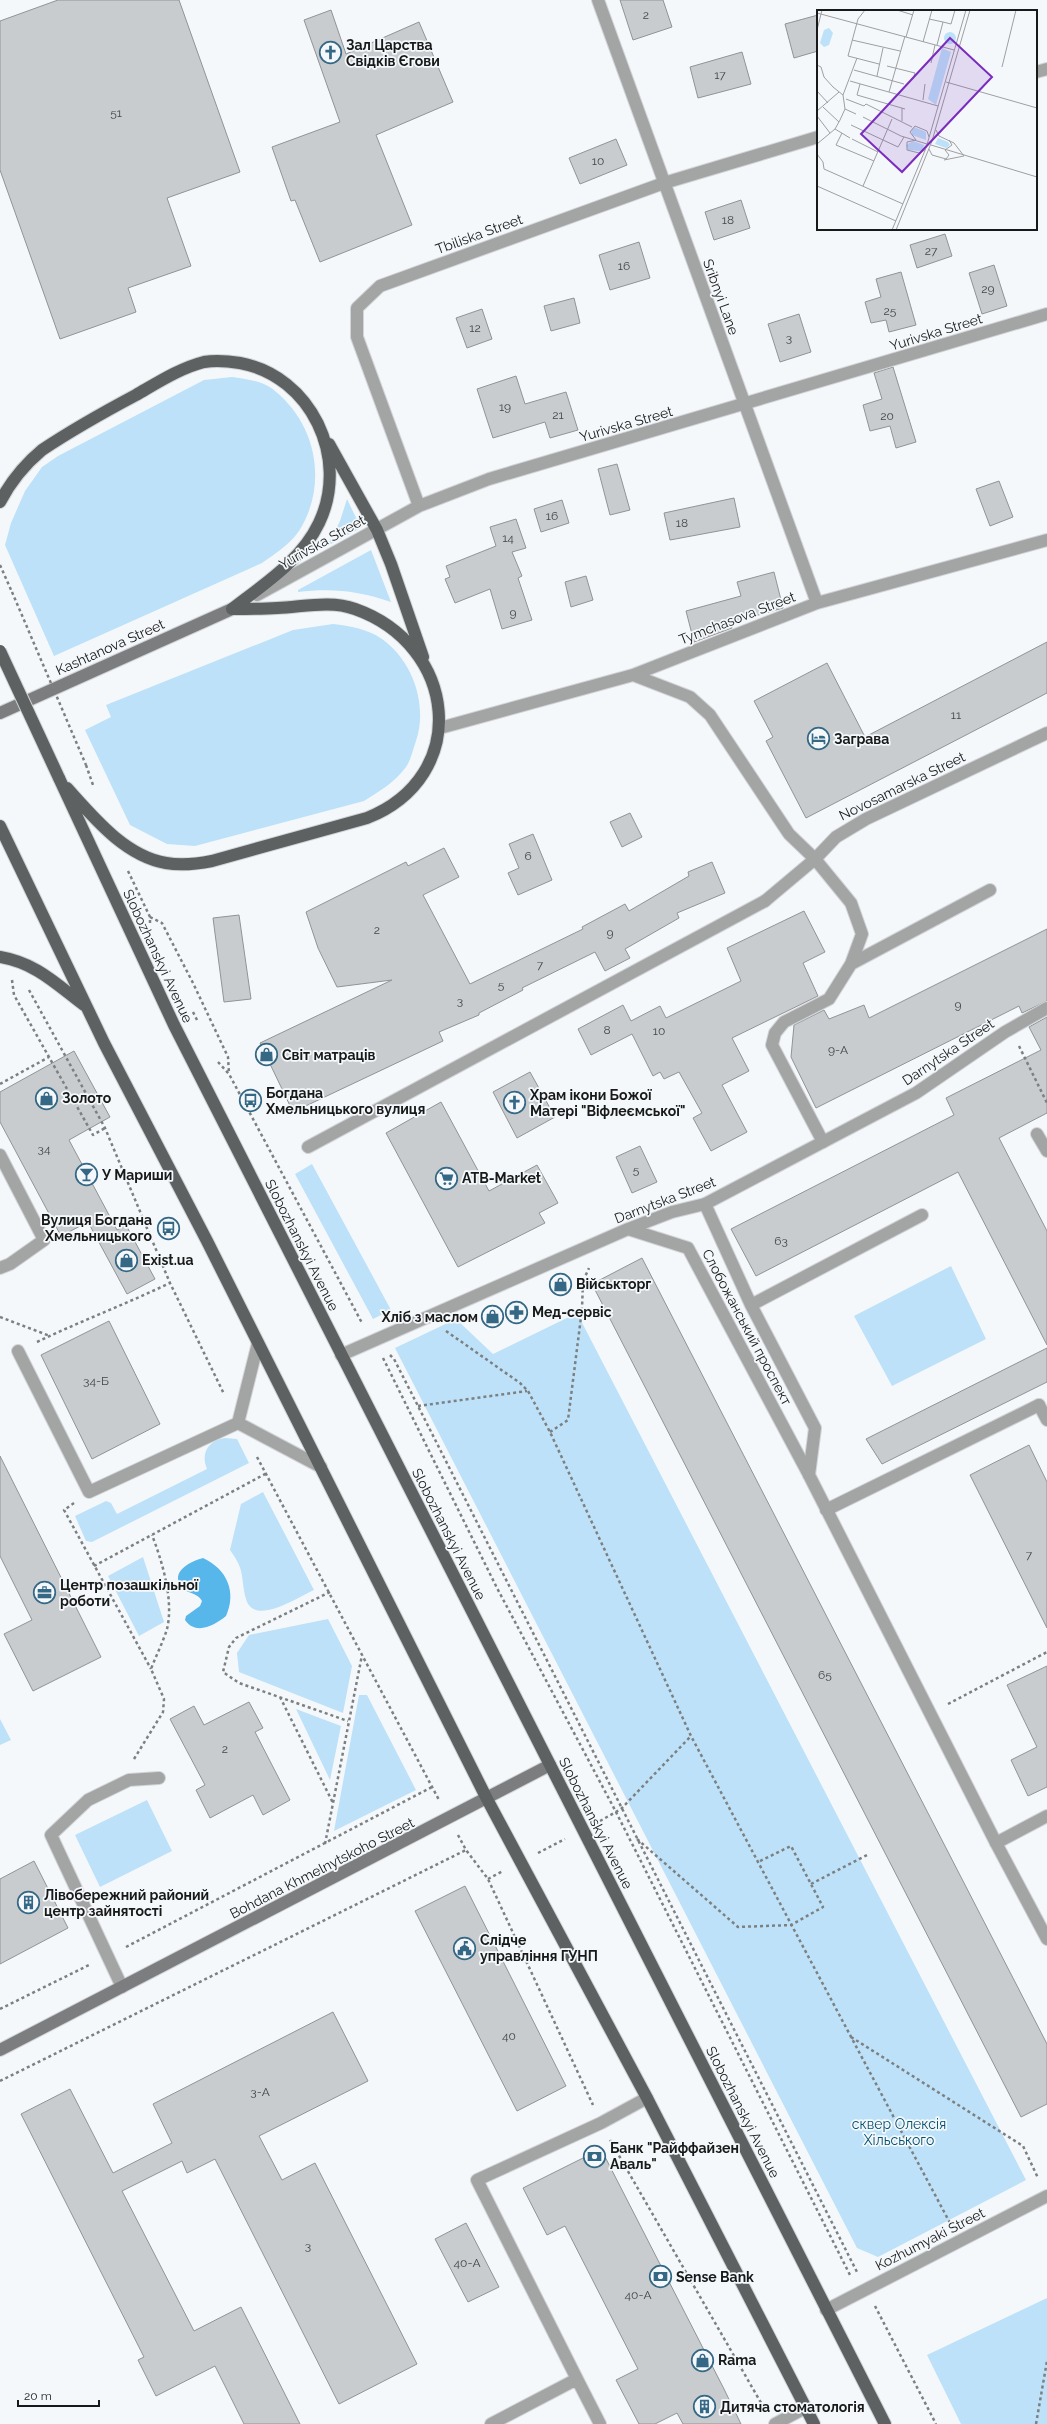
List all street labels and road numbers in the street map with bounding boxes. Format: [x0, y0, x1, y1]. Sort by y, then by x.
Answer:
street label: Tbiliska Street [433, 211, 525, 257]
street label: Sribnyi Lane [700, 257, 742, 337]
street label: Yurivska Street [888, 310, 985, 354]
street label: Yurivska Street [578, 403, 675, 445]
street label: Yurivska Street [276, 512, 368, 572]
street label: Tymchasova Street [676, 588, 798, 648]
street label: Kashtanova Street [53, 616, 167, 678]
street label: Novosamarska Street [836, 748, 968, 823]
street label: Slobozhanskyi Avenue [120, 887, 196, 1025]
street label: Darnytska Street [899, 1015, 997, 1089]
street label: Darnytska Street [612, 1173, 718, 1227]
street label: Slobozhanskyi Avenue [262, 1177, 342, 1313]
street label: Слобожанський проспект [699, 1246, 795, 1408]
street label: Slobozhanskyi Avenue [409, 1466, 489, 1602]
street label: Slobozhanskyi Avenue [556, 1755, 636, 1891]
street label: Bohdana Khmelnytskoho Street [227, 1814, 417, 1922]
street label: Slobozhanskyi Avenue [703, 2044, 783, 2180]
street label: Kozhumyaki Street [873, 2204, 988, 2274]

